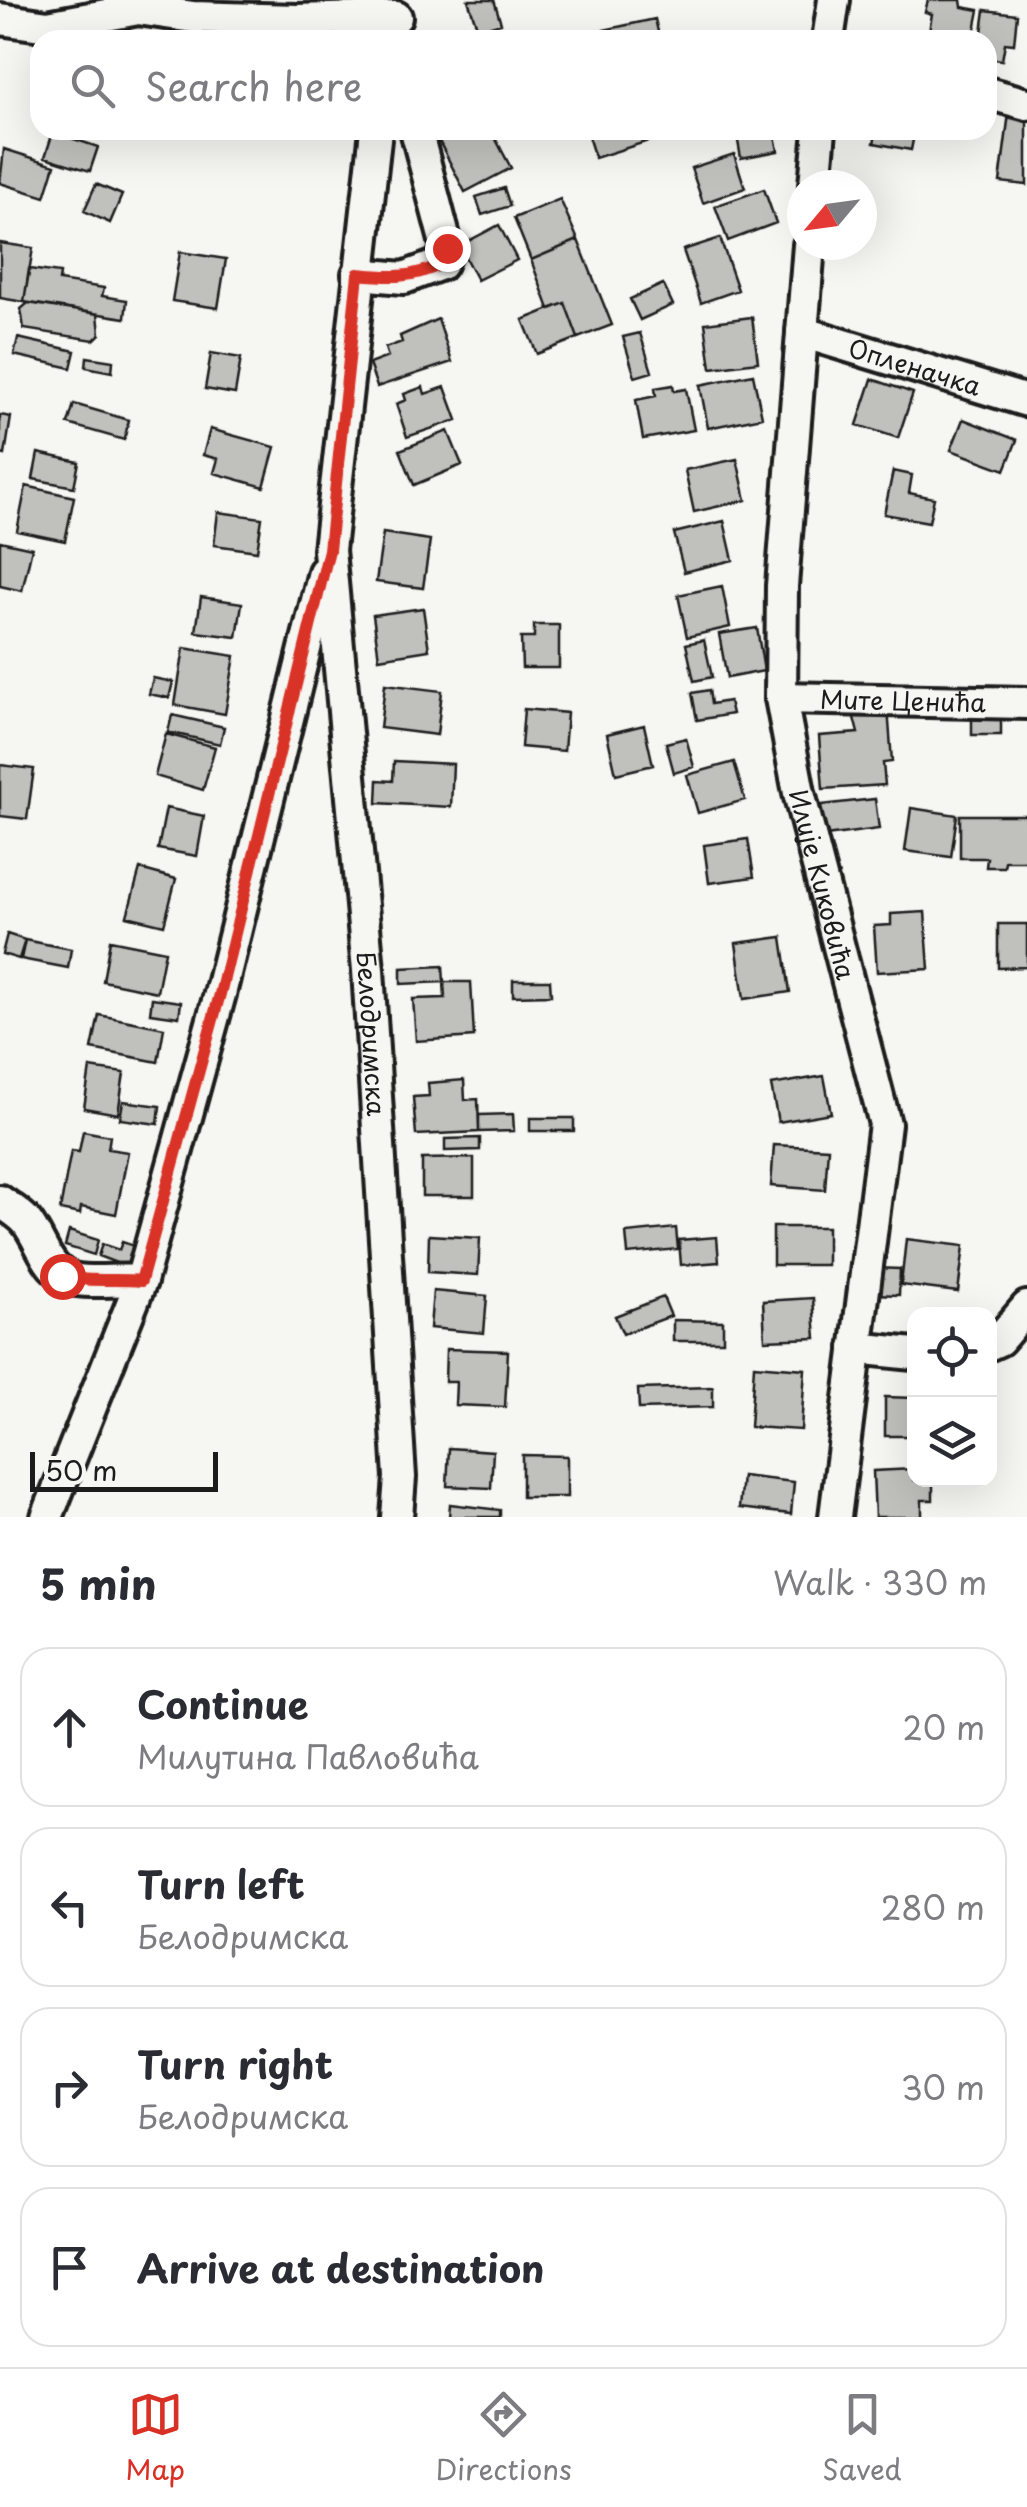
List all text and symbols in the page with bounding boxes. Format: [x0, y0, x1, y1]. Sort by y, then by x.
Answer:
search box [30, 30, 997, 140]
text: Search here [145, 57, 362, 114]
icon: search [65, 58, 120, 113]
north arrow [787, 170, 877, 260]
route end [425, 226, 471, 272]
street label: Опленачка [844, 328, 986, 405]
street label: Мите Ценића [819, 680, 987, 721]
street label: Илије Киковића [780, 785, 866, 984]
street label: Белодримска [347, 949, 396, 1117]
route start [40, 1254, 86, 1300]
map controls [907, 1307, 997, 1487]
button: locate [907, 1307, 997, 1397]
button: layers [907, 1397, 997, 1487]
scale bar [30, 1447, 218, 1492]
text: 50 m [45, 1448, 118, 1491]
text: 5 min [40, 1551, 157, 1614]
text: Walk · 330 m [773, 1558, 987, 1606]
text: Continue [137, 1675, 308, 1732]
icon: ahead [42, 1700, 97, 1755]
text: 20 m [903, 1703, 985, 1751]
text: Милутина Павловића [137, 1732, 479, 1780]
text: Turn left [137, 1855, 305, 1912]
icon: left [42, 1880, 97, 1935]
text: 280 m [881, 1883, 985, 1931]
text: Белодримска [137, 1912, 348, 1960]
text: Turn right [137, 2035, 333, 2092]
icon: right [42, 2060, 97, 2115]
text: 30 m [901, 2063, 985, 2111]
text: Белодримска [137, 2092, 348, 2140]
text: Arrive at destination [137, 2239, 545, 2296]
icon: arrive [42, 2240, 97, 2295]
tab: Map [125, 2387, 185, 2490]
tab: Directions [436, 2387, 572, 2490]
tab: Saved [822, 2387, 902, 2490]

